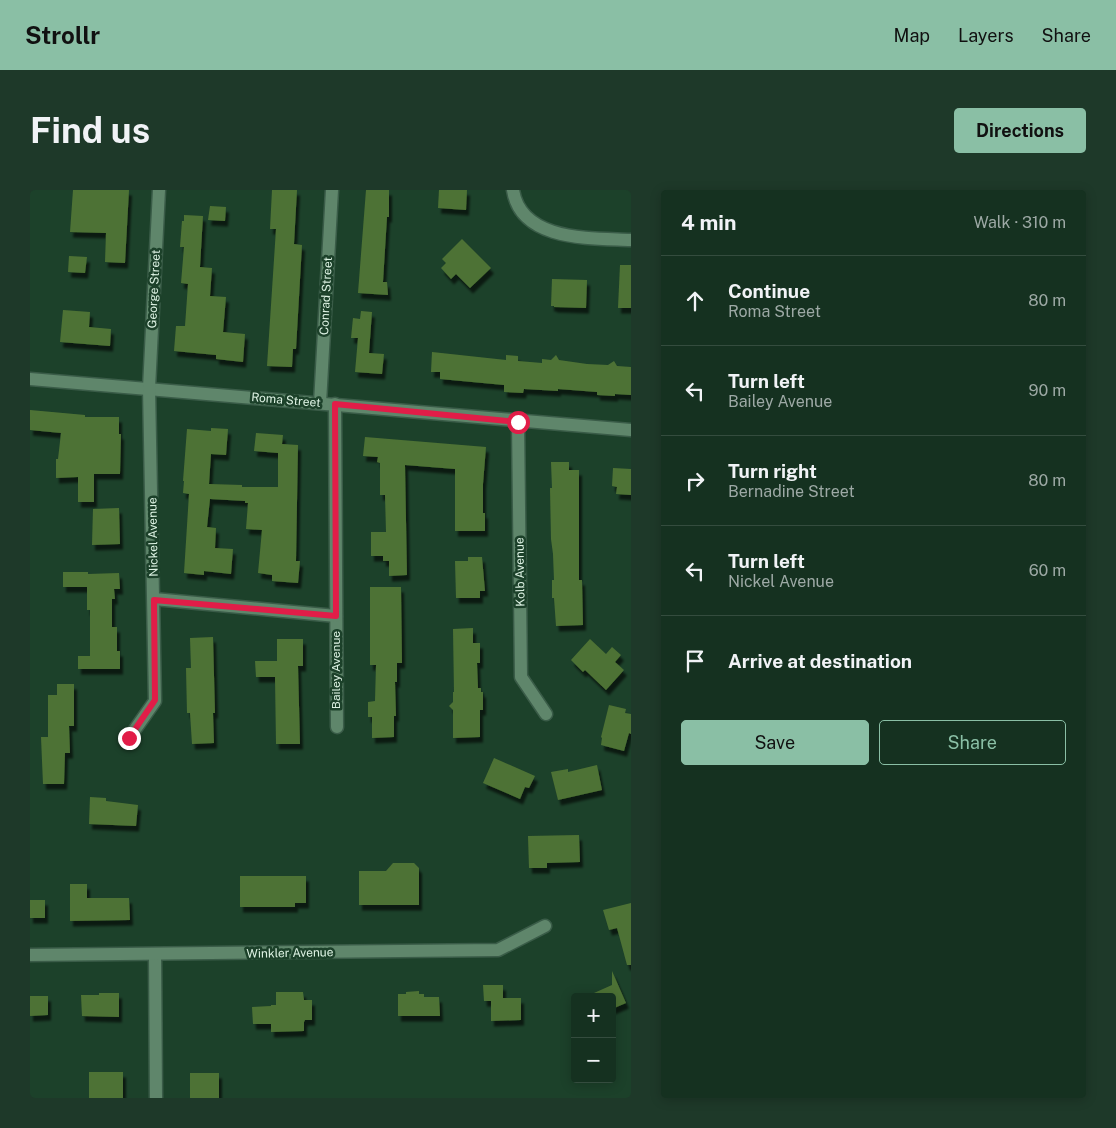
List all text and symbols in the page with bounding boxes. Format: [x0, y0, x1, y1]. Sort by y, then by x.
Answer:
text: Strollr [25, 21, 100, 49]
text: Map [894, 25, 930, 46]
text: Layers [958, 25, 1014, 46]
text: Share [1042, 25, 1091, 46]
button: Directions [954, 108, 1086, 153]
text: Find us [30, 110, 150, 151]
text: 4 min [681, 210, 736, 235]
text: Walk · 310 m [973, 213, 1066, 232]
street label: George Street [145, 249, 163, 329]
street label: Conrad Street [317, 256, 335, 335]
text: Continue [728, 280, 810, 302]
icon: ahead [681, 287, 709, 315]
text: 80 m [1028, 291, 1066, 310]
text: Roma Street [728, 302, 821, 321]
text: Turn left [728, 370, 805, 392]
icon: left [681, 377, 709, 405]
text: 90 m [1029, 381, 1066, 400]
street label: Roma Street [251, 390, 322, 410]
text: Bailey Avenue [728, 392, 832, 411]
route start [507, 411, 530, 434]
text: Turn right [728, 460, 817, 482]
icon: right [681, 467, 709, 495]
text: 80 m [1028, 471, 1066, 490]
text: Bernadine Street [728, 482, 855, 501]
street label: Nickel Avenue [145, 497, 161, 577]
street label: Kolb Avenue [512, 537, 528, 607]
text: Turn left [728, 550, 805, 572]
icon: left [681, 557, 709, 585]
text: 60 m [1029, 561, 1066, 580]
text: Nickel Avenue [728, 572, 834, 591]
street label: Bailey Avenue [329, 631, 343, 709]
icon: arrive [681, 647, 709, 675]
text: Arrive at destination [728, 650, 912, 672]
button: Save [681, 720, 869, 765]
button: Share [879, 720, 1066, 765]
route end [118, 727, 141, 750]
street label: Winkler Avenue [246, 945, 334, 961]
map controls [571, 993, 616, 1083]
button: + [571, 993, 616, 1038]
button: − [571, 1038, 616, 1083]

